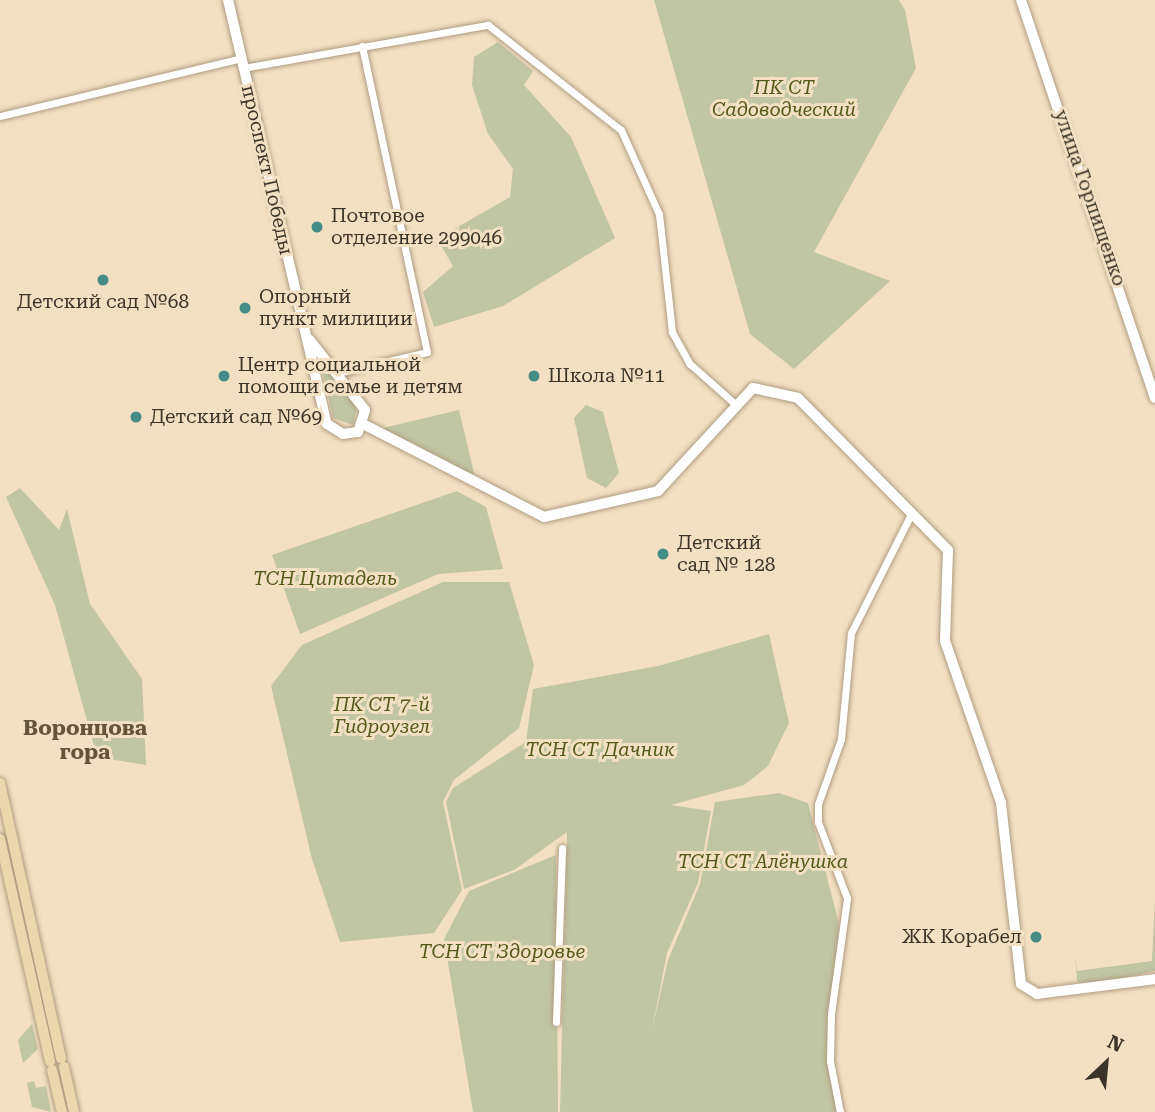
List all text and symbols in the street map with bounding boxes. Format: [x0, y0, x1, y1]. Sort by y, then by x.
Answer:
park label: ПК СТ Садоводческий [712, 77, 856, 121]
street label: проспект Победы [236, 83, 298, 257]
street label: улица Горпищенко [1049, 107, 1131, 289]
place label: Почтовое отделение 299046 [331, 205, 502, 249]
marker: Почтовое отделение 299046 [309, 219, 325, 235]
marker: Детский сад №68 [95, 272, 111, 288]
place label: Опорный пункт милиции [259, 286, 413, 330]
place label: Детский сад №68 [17, 291, 189, 313]
marker: Опорный пункт милиции [237, 300, 253, 316]
place label: Центр социальной помощи семье и детям [238, 354, 463, 398]
place label: Школа №11 [548, 365, 665, 387]
marker: Центр социальной помощи семье и детям [216, 368, 232, 384]
marker: Школа №11 [526, 368, 542, 384]
place label: Детский сад №69 [150, 406, 322, 428]
marker: Детский сад №69 [128, 409, 144, 425]
place label: Детский сад № 128 [677, 532, 775, 576]
marker: Детский сад № 128 [655, 546, 671, 562]
park label: ТСН Цитадель [253, 568, 397, 590]
park label: ПК СТ 7-й Гидроузел [334, 694, 430, 738]
district label: Воронцова гора [23, 715, 147, 765]
park label: ТСН СТ Дачник [525, 739, 675, 761]
park label: ТСН СТ Алёнушка [678, 851, 848, 873]
place label: ЖК Корабел [902, 926, 1022, 948]
marker: ЖК Корабел [1028, 929, 1044, 945]
park label: ТСН СТ Здоровье [419, 941, 585, 963]
north arrow [1071, 1028, 1141, 1098]
text: N [1104, 1030, 1127, 1057]

